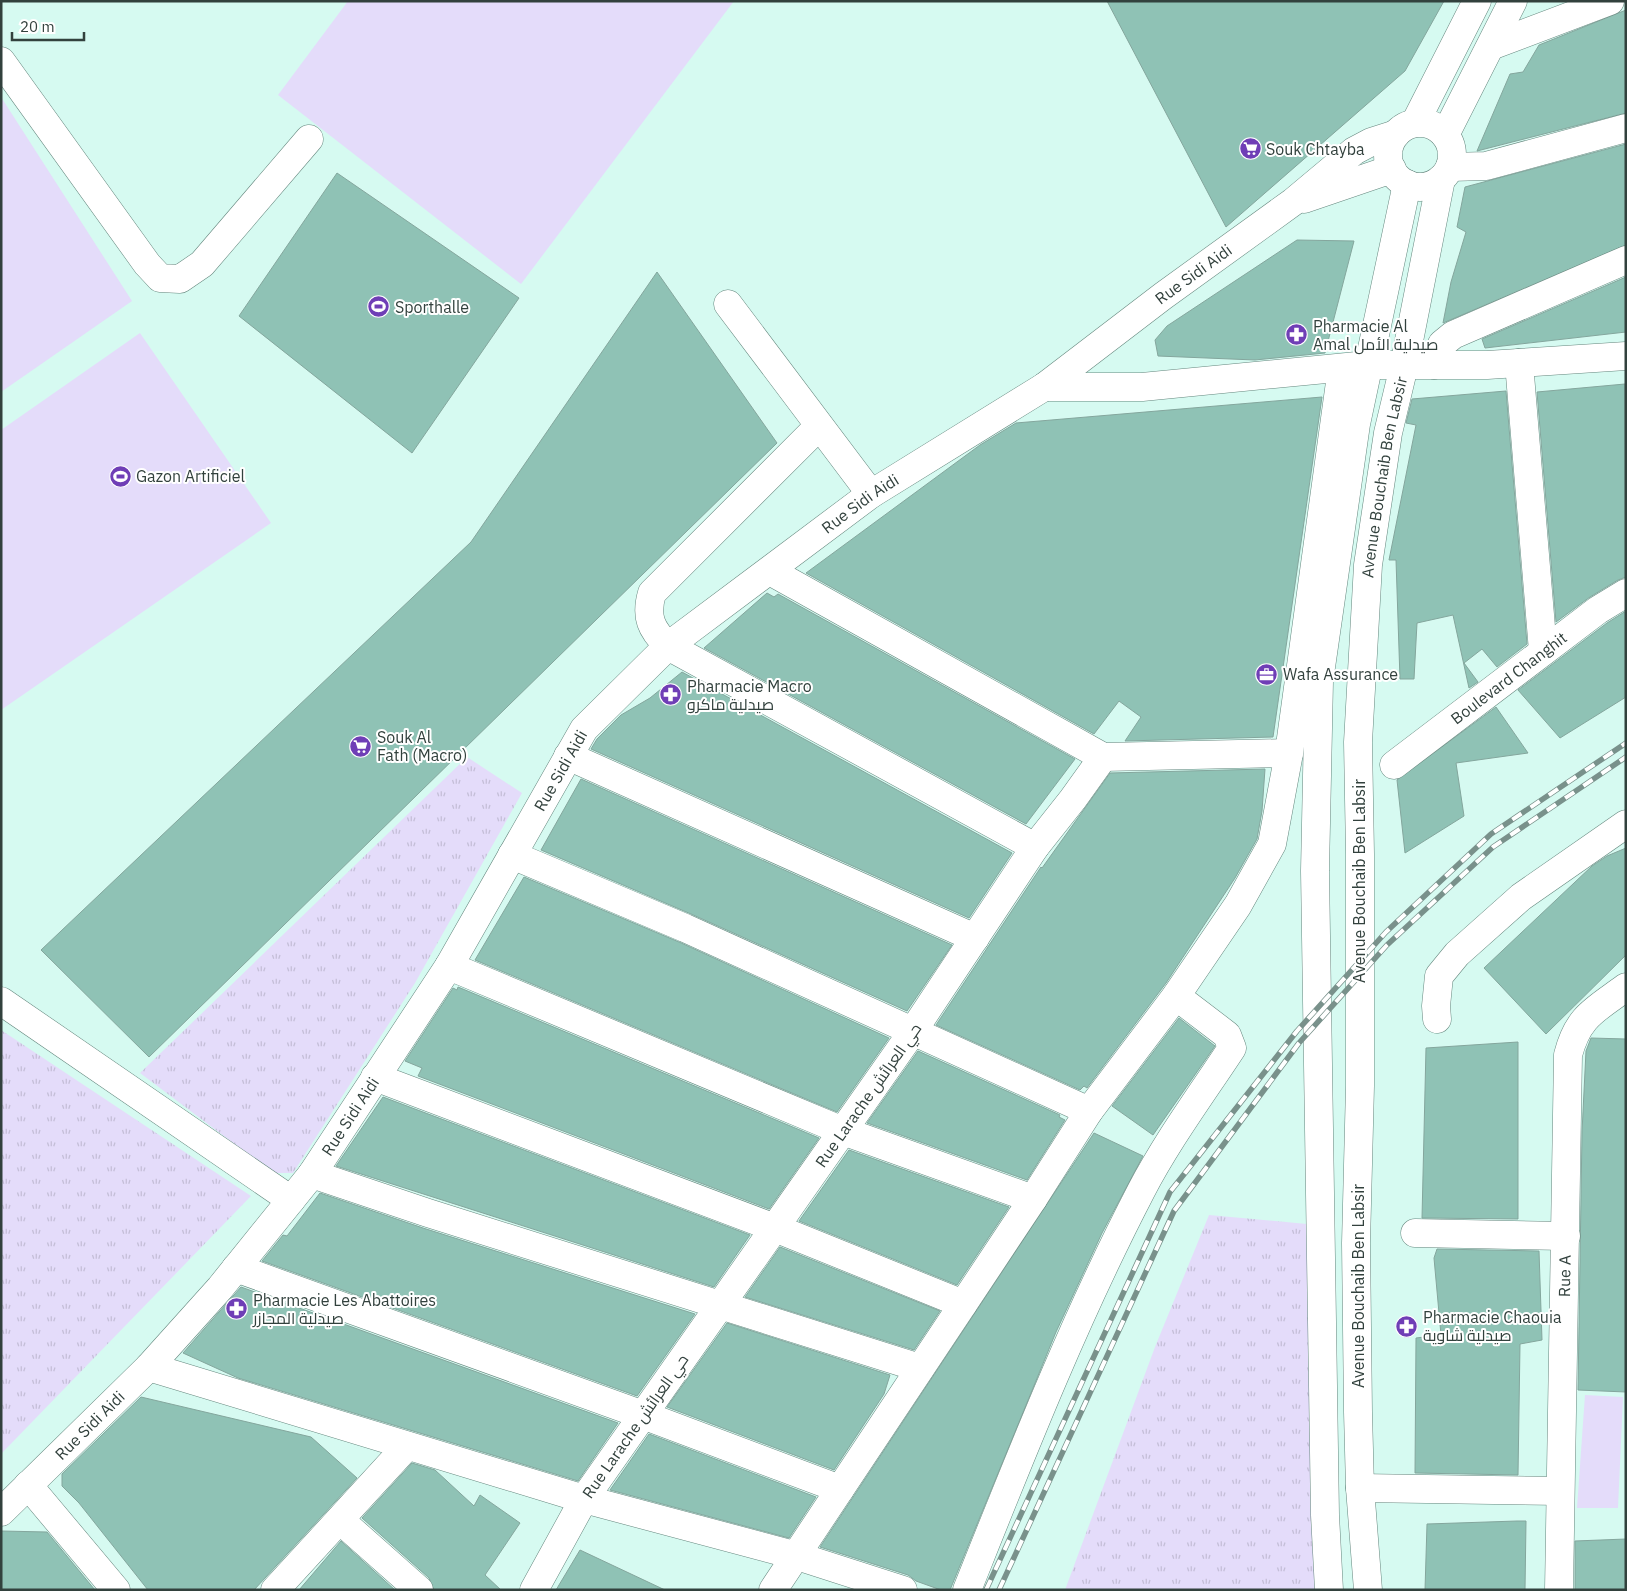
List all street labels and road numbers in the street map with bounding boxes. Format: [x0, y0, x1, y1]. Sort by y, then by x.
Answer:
street label: Rue Sidi Aidi [1151, 240, 1236, 309]
street label: Avenue Bouchaib Ben Labsir [1357, 374, 1411, 578]
street label: Rue Sidi Aidi [817, 469, 902, 538]
street label: Boulevard Changhit [1447, 627, 1571, 728]
street label: Rue Sidi Aidi [529, 726, 591, 814]
street label: Avenue Bouchaib Ben Labsir [1349, 779, 1369, 983]
street label: Rue Larache حي العرائش [811, 1019, 929, 1173]
street label: Rue Sidi Aidi [317, 1073, 383, 1159]
street label: Avenue Bouchaib Ben Labsir [1348, 1184, 1368, 1388]
street label: Rue A [1554, 1255, 1575, 1297]
street label: Rue Larache حي العرائش [578, 1350, 696, 1504]
street label: Rue Sidi Aidi [50, 1387, 129, 1464]

